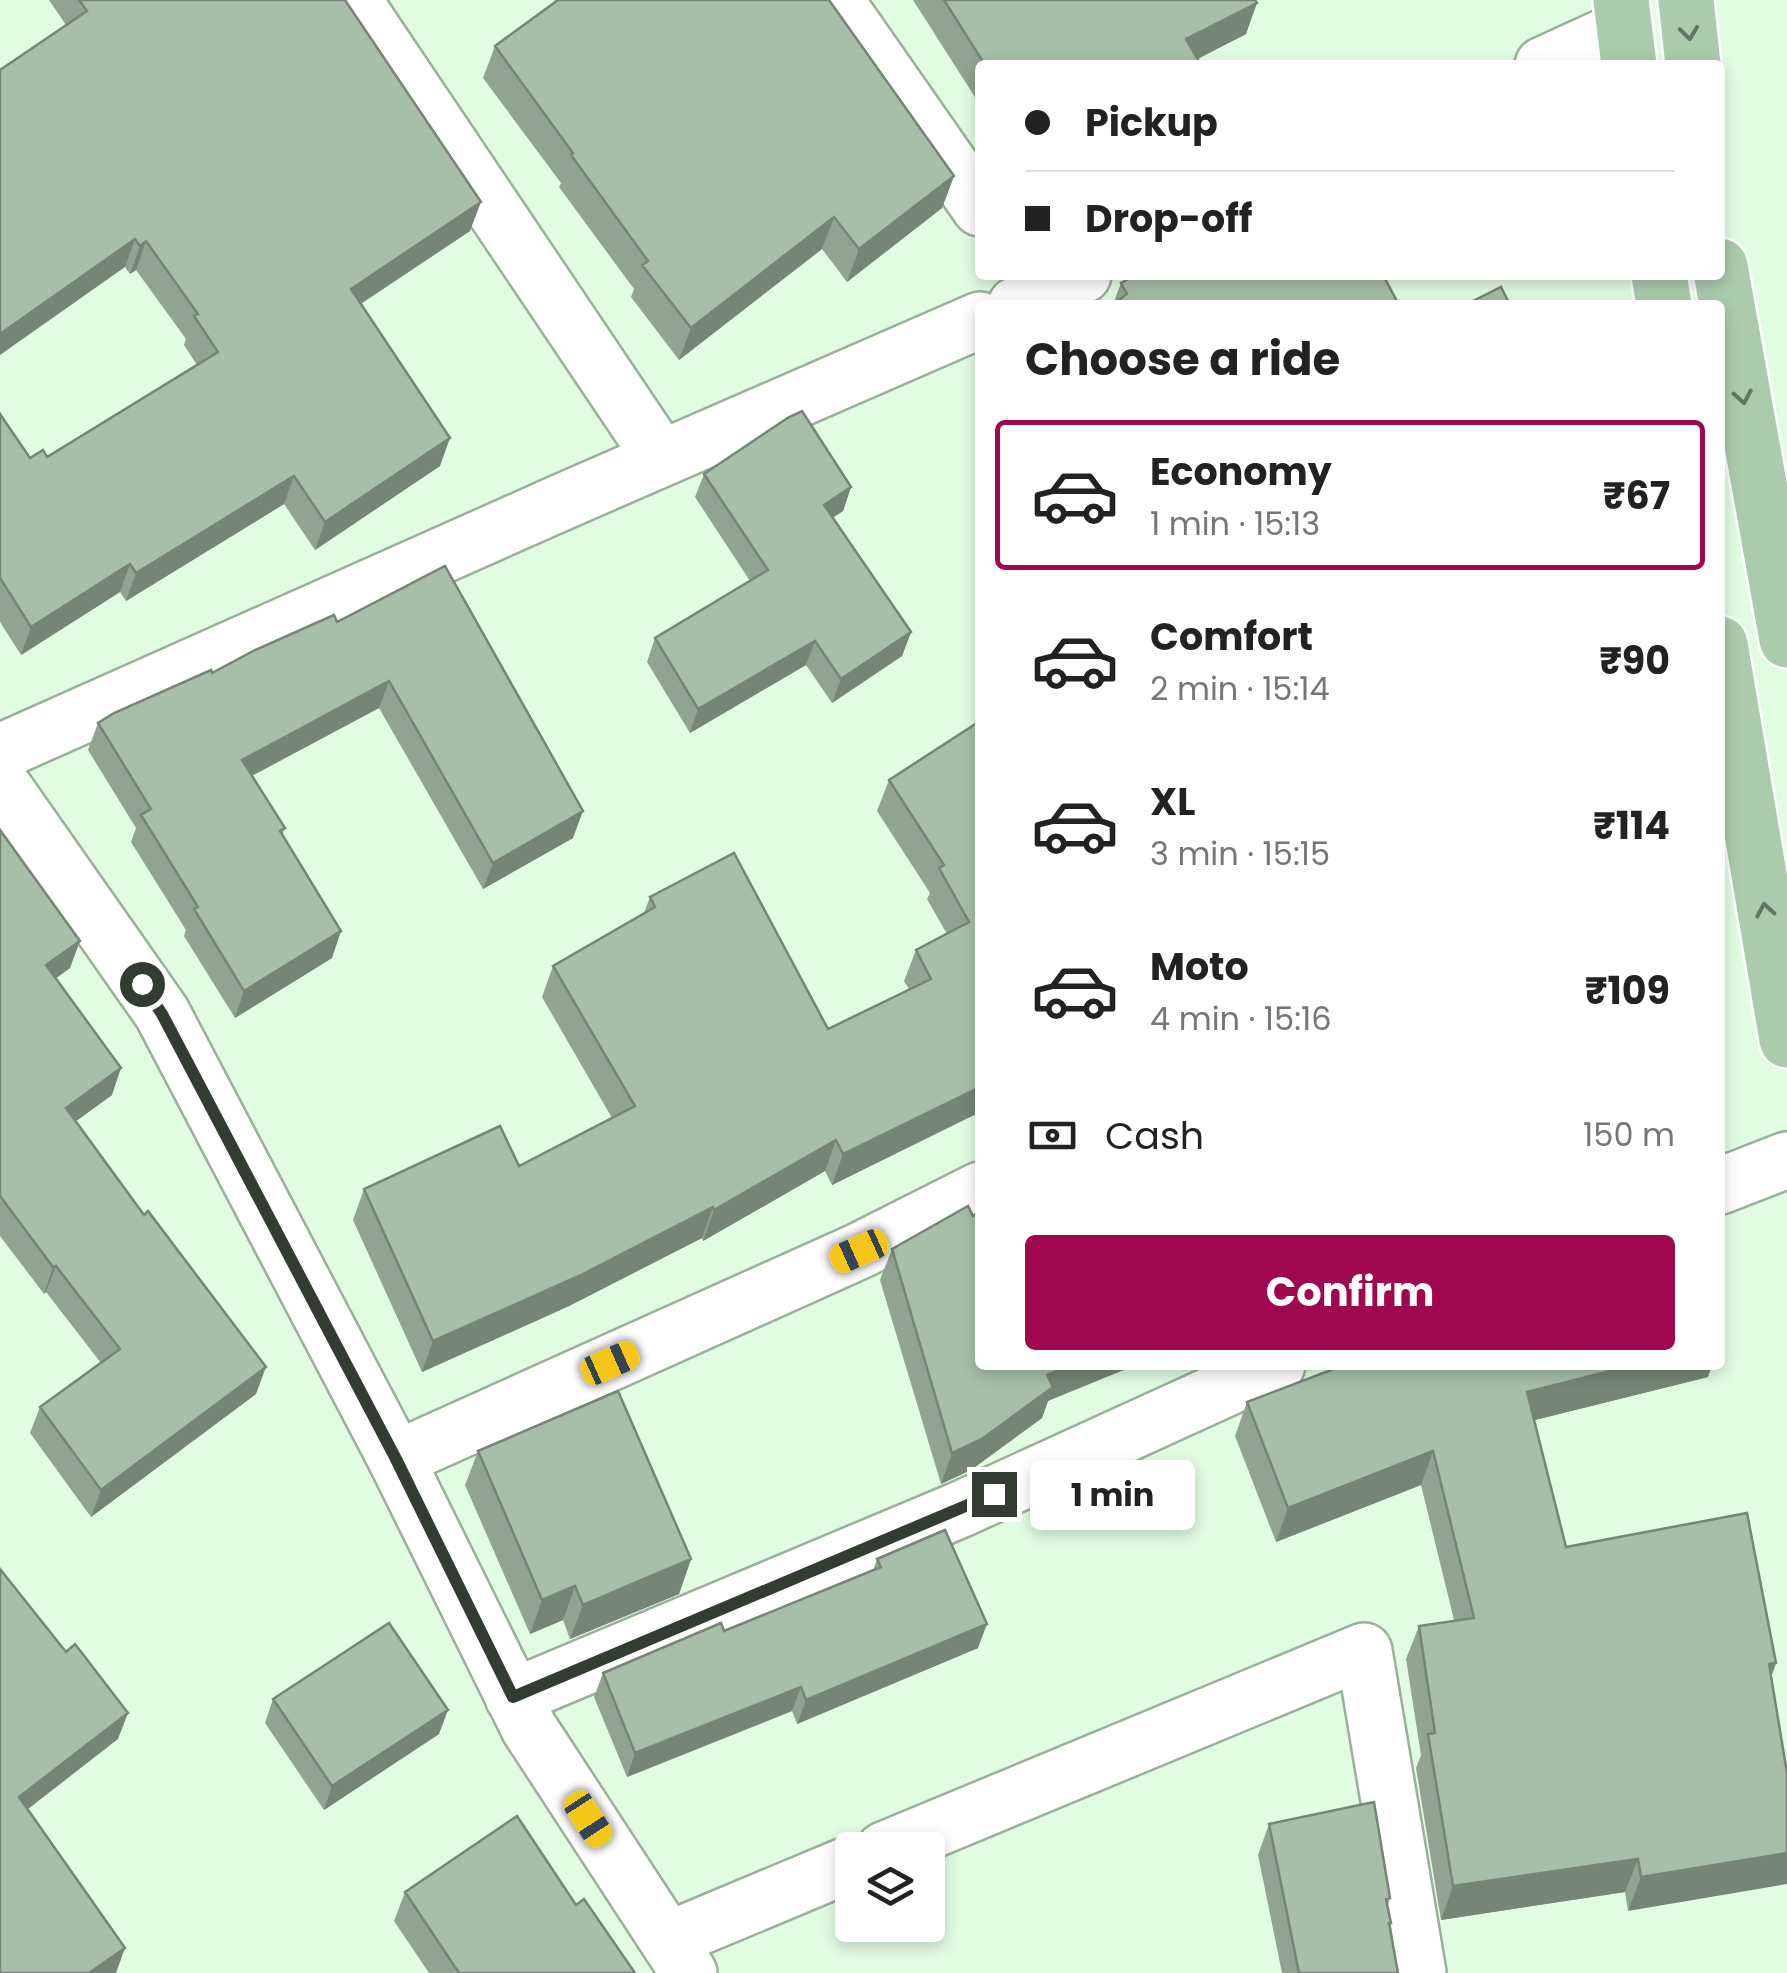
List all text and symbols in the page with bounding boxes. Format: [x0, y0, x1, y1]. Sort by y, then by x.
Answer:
one-way arrow [1678, 25, 1699, 41]
text: Pickup [1085, 96, 1218, 149]
text: Drop-off [1085, 192, 1253, 245]
text: Choose a ride [1025, 328, 1340, 391]
one-way arrow [1732, 389, 1753, 405]
text: Economy [1150, 445, 1332, 498]
icon: car [1030, 450, 1120, 540]
text: ₹67 [1603, 469, 1670, 522]
text: 1 min · 15:13 [1150, 501, 1320, 546]
text: Comfort [1150, 610, 1313, 663]
icon: car [1030, 615, 1120, 705]
text: ₹90 [1599, 634, 1670, 687]
text: 2 min · 15:14 [1150, 666, 1330, 711]
text: XL [1150, 775, 1195, 828]
icon: car [1030, 780, 1120, 870]
text: ₹114 [1593, 799, 1670, 852]
text: 3 min · 15:15 [1150, 831, 1330, 876]
one-way arrow [1755, 901, 1776, 918]
text: Moto [1150, 940, 1249, 993]
icon: car [1030, 945, 1120, 1035]
route start [120, 962, 165, 1007]
text: ₹109 [1585, 964, 1670, 1017]
text: 4 min · 15:16 [1150, 996, 1332, 1041]
icon: cash [1025, 1108, 1080, 1163]
text: Cash [1105, 1109, 1204, 1162]
text: 150 m [1583, 1112, 1675, 1157]
car [825, 1225, 893, 1277]
button: Confirm [1025, 1235, 1675, 1350]
car [576, 1337, 644, 1389]
callout: 1 min [1029, 1459, 1194, 1529]
route end [972, 1472, 1017, 1517]
text: 1 min [1071, 1472, 1154, 1517]
car [559, 1786, 617, 1852]
map controls [835, 1832, 945, 1942]
button: layers [835, 1832, 945, 1942]

